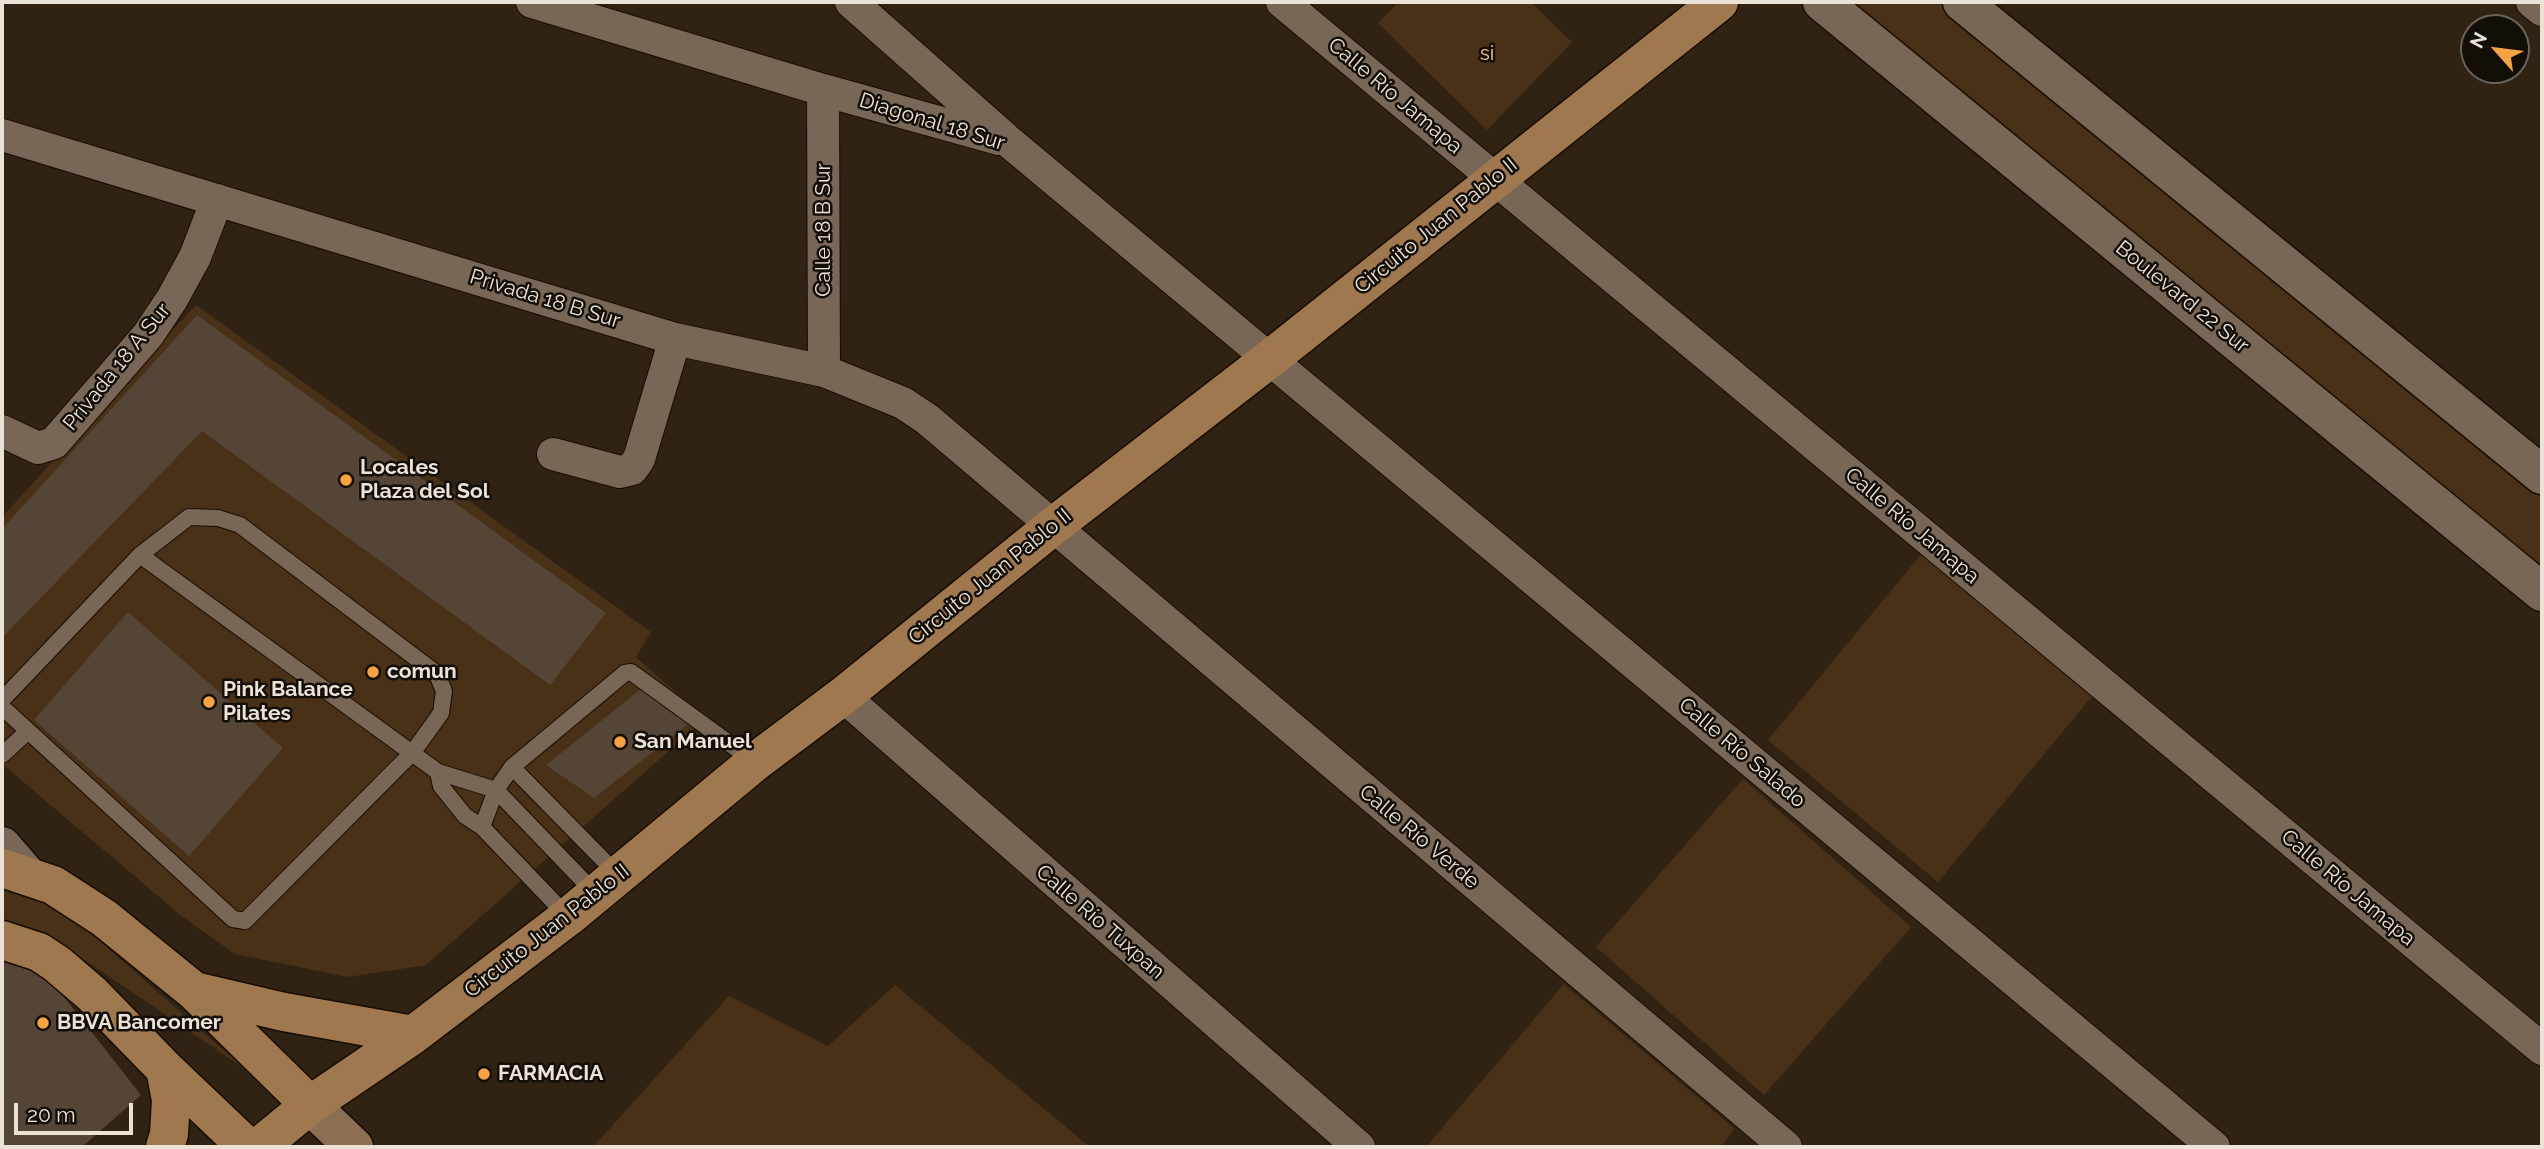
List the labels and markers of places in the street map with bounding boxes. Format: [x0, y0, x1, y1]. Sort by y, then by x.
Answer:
place label: Locales Plaza del Sol [360, 455, 489, 505]
marker: Locales Plaza del Sol [338, 472, 354, 488]
place label: comun [387, 659, 457, 685]
marker: comun [365, 664, 381, 680]
place label: Pink Balance Pilates [223, 677, 353, 727]
marker: Pink Balance Pilates [201, 694, 217, 710]
place label: San Manuel [634, 729, 752, 755]
marker: San Manuel [612, 734, 628, 750]
place label: BBVA Bancomer [57, 1010, 221, 1036]
marker: BBVA Bancomer [35, 1015, 51, 1031]
place label: FARMACIA [498, 1061, 603, 1087]
marker: FARMACIA [476, 1066, 492, 1082]

